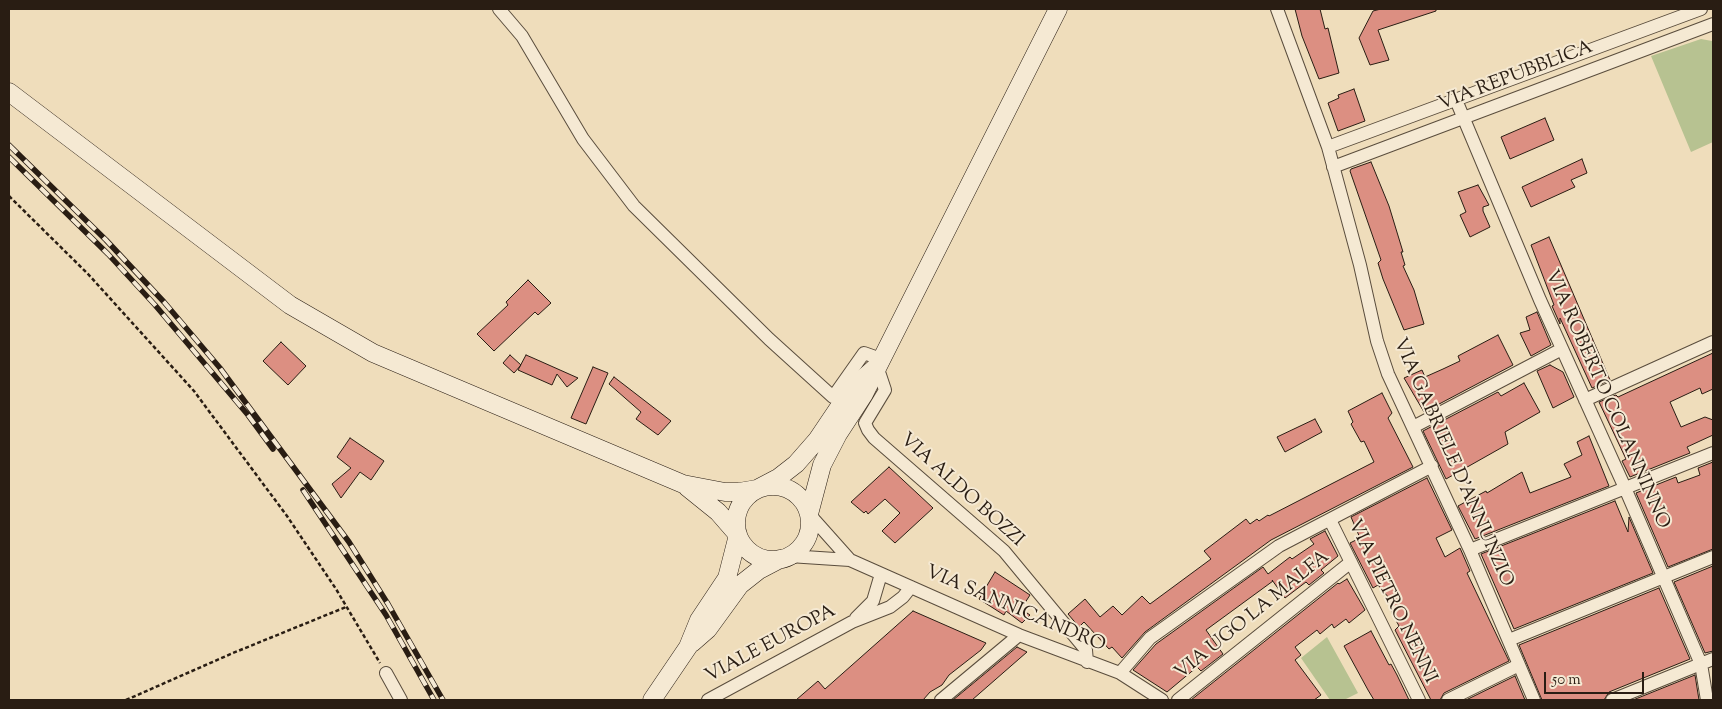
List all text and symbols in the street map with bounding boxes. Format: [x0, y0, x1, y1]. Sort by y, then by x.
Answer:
street label: VIA REPUBBLICA [1435, 37, 1597, 117]
street label: VIA ROBERTO COLANNINNO [1538, 267, 1674, 533]
street label: VIA GABRIELE D'ANNUNZIO [1387, 335, 1517, 591]
street label: VIA ALDO BOZZI [894, 429, 1028, 553]
street label: VIA PIETRO NENNI [1341, 516, 1441, 688]
street label: VIA UGO LA MALFA [1171, 547, 1335, 685]
street label: VIA SANNICANDRO [922, 562, 1108, 658]
street label: VIALE EUROPA [702, 601, 840, 689]
scale bar [1547, 662, 1647, 694]
text: 50 m [1552, 670, 1581, 691]

